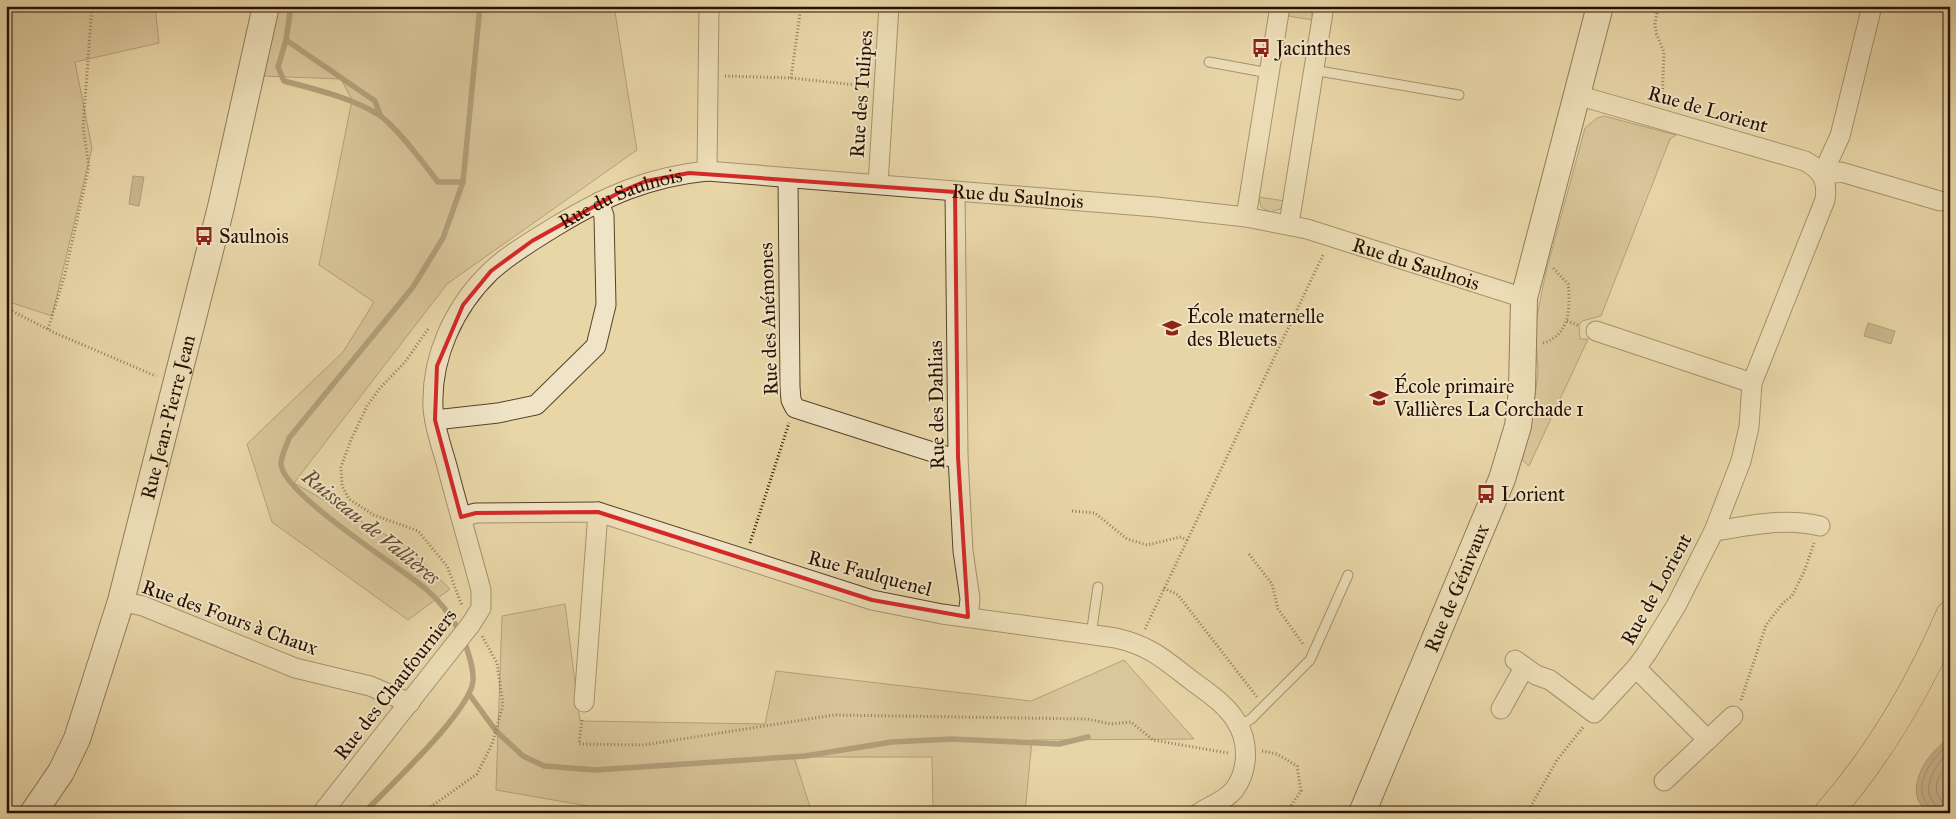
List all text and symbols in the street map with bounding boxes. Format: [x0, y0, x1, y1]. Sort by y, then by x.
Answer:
street label: Rue des Tulipes [845, 29, 877, 159]
place label: Jacinthes [1274, 36, 1350, 61]
bus stop icon: Jacinthes [1250, 37, 1272, 59]
street label: Rue de Lorient [1645, 80, 1771, 138]
street label: Rue du Saulnois [554, 163, 684, 234]
street label: Rue du Saulnois [951, 179, 1084, 213]
place label: Saulnois [219, 224, 289, 248]
bus stop icon: Saulnois [193, 225, 215, 247]
street label: Rue du Saulnois [1349, 232, 1483, 295]
street label: Rue des Anémones [753, 242, 783, 396]
place label: École maternelle des Bleuets [1187, 302, 1324, 351]
school or university icon: École maternelle des Bleuets [1161, 317, 1183, 339]
street label: Rue Jean-Pierre Jean [135, 332, 200, 502]
street label: Rue des Dahlias [923, 340, 949, 470]
place label: École primaire Vallières La Corchade 1 [1393, 372, 1584, 421]
school or university icon: École primaire Vallières La Corchade 1 [1368, 387, 1390, 409]
water label: Ruisseau de Vallières [296, 463, 446, 591]
place label: Lorient [1501, 482, 1565, 506]
bus stop icon: Lorient [1475, 483, 1497, 505]
street label: Rue de Génivaux [1419, 520, 1494, 656]
street label: Rue de Lorient [1615, 529, 1697, 649]
street label: Rue Faulquenel [805, 545, 935, 602]
street label: Rue des Fours à Chaux [139, 574, 321, 660]
street label: Rue des Chaufourniers [328, 604, 462, 764]

